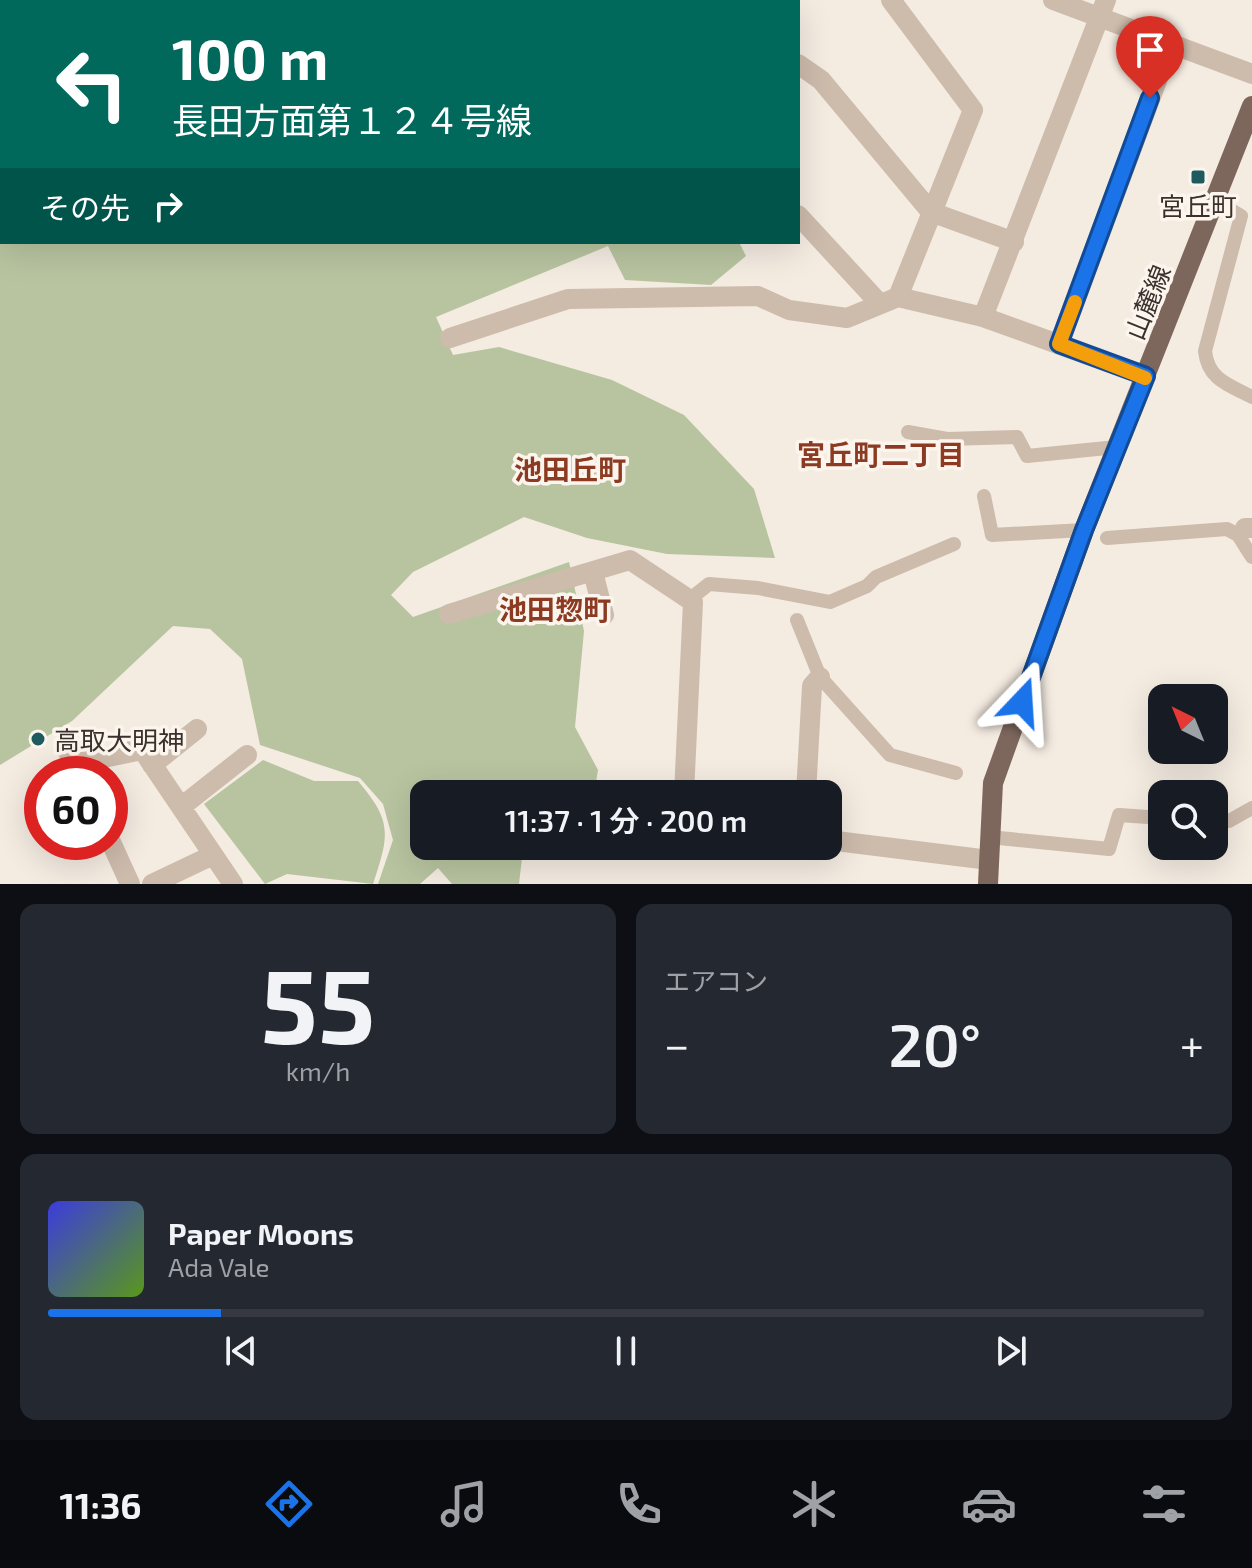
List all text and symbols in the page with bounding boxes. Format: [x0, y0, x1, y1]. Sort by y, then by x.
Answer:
pin [1116, 16, 1184, 98]
text: 100 m [172, 24, 328, 91]
icon: arrive [1128, 28, 1172, 72]
icon: left [40, 32, 144, 136]
text: 長田方面第１２４号線 [172, 98, 532, 141]
marker: 宮丘町 [1189, 168, 1207, 186]
icon: right [146, 184, 190, 228]
text: その先 [40, 189, 130, 225]
place label: 宮丘町 [1159, 190, 1237, 221]
street label: 山麓線 [1118, 260, 1176, 344]
district label: 宮丘町二丁目 [797, 437, 965, 471]
district label: 池田丘町 [514, 452, 626, 486]
district label: 池田惣町 [499, 592, 611, 626]
position arrow [980, 660, 1064, 744]
north arrow [1148, 684, 1228, 764]
map controls [1148, 684, 1228, 860]
place label: 高取大明神 [54, 724, 184, 755]
marker: 高取大明神 [29, 730, 47, 748]
speed limit sign: 60 [24, 756, 128, 860]
button: search [1148, 780, 1228, 860]
text: 11:37 · 1 分 · 200 m [505, 802, 747, 838]
text: 55 [261, 940, 375, 1065]
text: エアコン [664, 965, 768, 996]
text: 20° [888, 1007, 981, 1079]
text: − [664, 1017, 690, 1070]
text: + [1180, 1017, 1204, 1070]
text: km/h [286, 1055, 350, 1086]
text: Paper Moons [168, 1215, 354, 1251]
text: Ada Vale [168, 1251, 270, 1282]
icon: previous [219, 1329, 263, 1373]
icon: pause [604, 1329, 648, 1373]
icon: next [989, 1329, 1033, 1373]
icon: directions [261, 1476, 317, 1532]
icon: music [436, 1476, 492, 1532]
icon: phone [611, 1476, 667, 1532]
icon: climate [786, 1476, 842, 1532]
icon: car [961, 1476, 1017, 1532]
icon: filters [1136, 1476, 1192, 1532]
text: 11:36 [60, 1483, 142, 1526]

